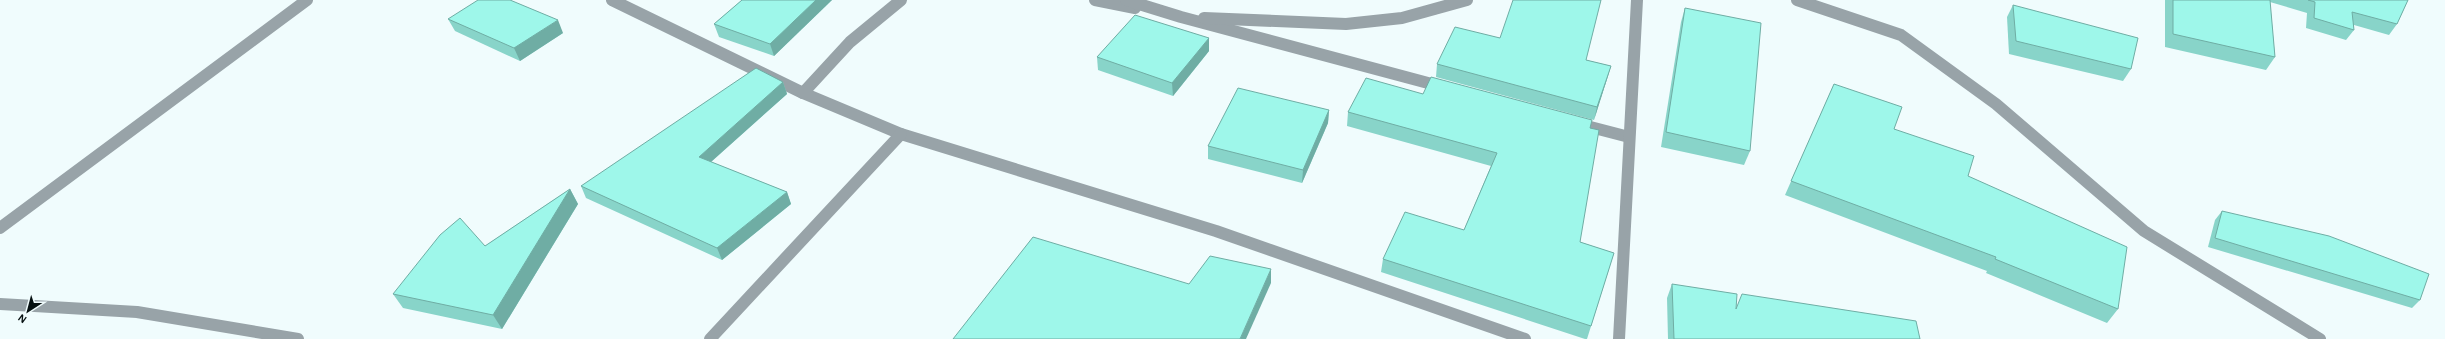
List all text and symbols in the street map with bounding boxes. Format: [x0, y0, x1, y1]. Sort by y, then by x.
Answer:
north arrow [8, 291, 48, 331]
text: N [16, 312, 29, 325]

